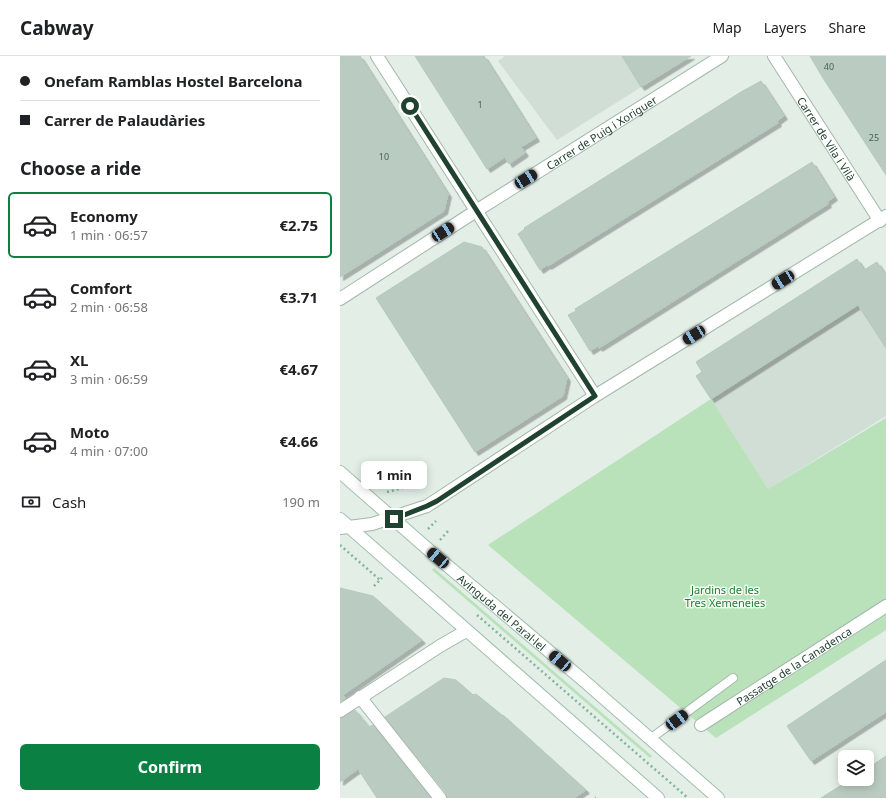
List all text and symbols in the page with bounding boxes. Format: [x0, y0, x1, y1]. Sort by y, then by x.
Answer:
text: Cabway [20, 15, 94, 41]
text: Map [713, 18, 742, 37]
text: Layers [764, 18, 806, 37]
text: Share [828, 18, 866, 37]
house number: 40 [824, 60, 834, 73]
text: Onefam Ramblas Hostel Barcelona [44, 71, 303, 91]
street label: Carrer de Puig i Xoriguer [543, 91, 660, 173]
street label: Carrer de Vila i Vilà [794, 94, 860, 183]
route start [401, 97, 419, 115]
house number: 1 [477, 98, 483, 111]
text: Carrer de Palaudàries [44, 110, 205, 130]
house number: 25 [869, 131, 879, 144]
house number: 10 [379, 150, 389, 163]
text: Choose a ride [20, 156, 141, 180]
car [513, 168, 539, 190]
text: Economy [70, 206, 138, 226]
icon: car [22, 207, 58, 243]
text: €2.75 [279, 215, 318, 235]
car [430, 220, 456, 244]
text: 1 min · 06:57 [70, 226, 148, 244]
car [770, 269, 796, 291]
text: Comfort [70, 278, 132, 298]
icon: car [22, 279, 58, 315]
text: €3.71 [279, 287, 318, 307]
text: 2 min · 06:58 [70, 298, 148, 316]
car [681, 324, 707, 346]
text: XL [70, 350, 88, 370]
icon: car [22, 351, 58, 387]
text: €4.67 [279, 359, 318, 379]
text: 3 min · 06:59 [70, 370, 148, 388]
text: Moto [70, 422, 109, 442]
icon: car [22, 423, 58, 459]
text: €4.66 [279, 431, 318, 451]
text: 4 min · 07:00 [70, 442, 148, 460]
callout: 1 min [361, 461, 427, 489]
text: 1 min [376, 466, 412, 484]
icon: cash [20, 491, 42, 513]
text: Cash [52, 492, 86, 512]
text: 190 m [282, 493, 320, 511]
route end [385, 510, 403, 528]
car [425, 546, 451, 570]
street label: Avinguda del Paral·lel [455, 570, 549, 653]
park label: Jardins de les Tres Xemeneies [685, 582, 765, 610]
street label: Passatge de la Canadenca [733, 623, 854, 708]
car [547, 649, 573, 673]
car [664, 708, 690, 732]
button: Confirm [20, 744, 320, 790]
map controls [838, 750, 874, 786]
button: layers [838, 750, 874, 786]

